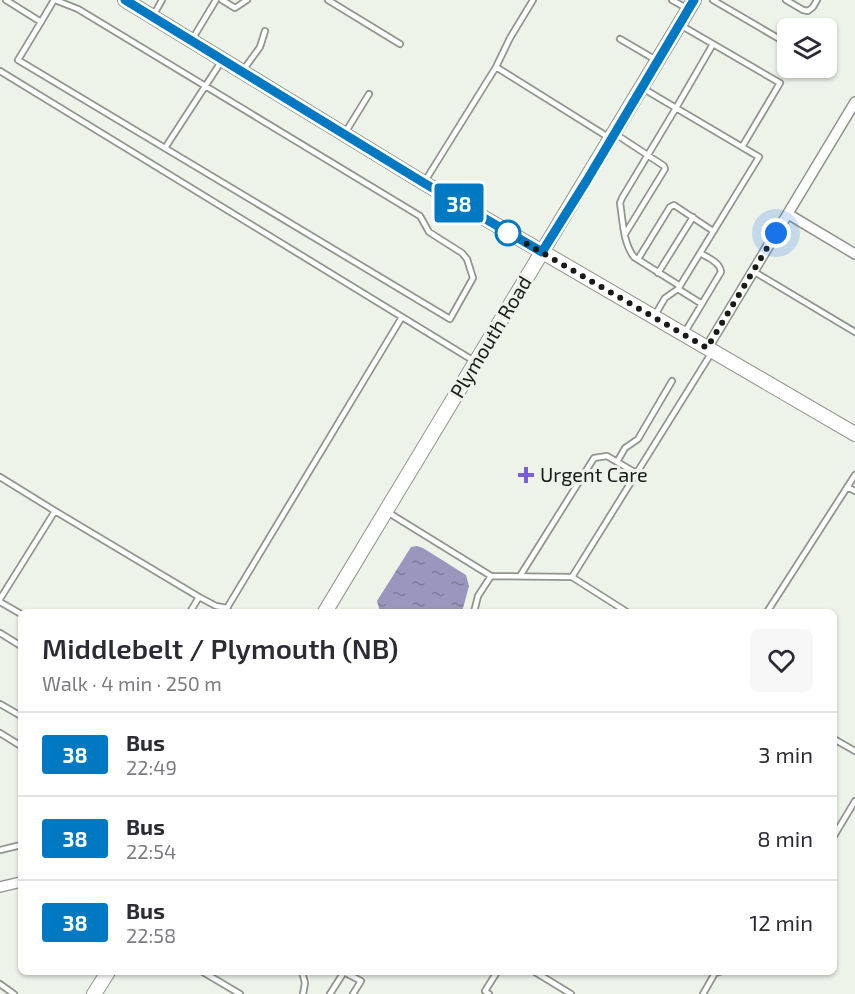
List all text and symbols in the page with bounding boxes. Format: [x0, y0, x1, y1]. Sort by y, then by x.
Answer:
map controls [777, 18, 837, 78]
button: layers [777, 18, 837, 78]
line badge: 38 [432, 184, 486, 222]
text: 38 [447, 191, 472, 216]
your location [761, 218, 791, 248]
unlabelled marker [495, 220, 521, 246]
street label: Plymouth Road [444, 271, 536, 402]
place label: Urgent Care [540, 462, 648, 486]
marker: Urgent Care [517, 466, 535, 484]
button: heart [750, 629, 813, 692]
text: Middlebelt / Plymouth (NB) [42, 631, 398, 665]
text: Walk · 4 min · 250 m [42, 671, 222, 695]
text: Bus [126, 729, 165, 755]
text: 3 min [758, 741, 813, 767]
text: 38 [63, 742, 88, 767]
text: 22:49 [126, 755, 177, 779]
text: Bus [126, 813, 165, 839]
text: 8 min [757, 825, 813, 851]
text: 38 [63, 826, 88, 851]
text: 22:54 [126, 839, 176, 863]
text: Bus [126, 897, 165, 923]
text: 12 min [749, 909, 813, 935]
text: 38 [63, 910, 88, 935]
text: 22:58 [126, 923, 176, 947]

